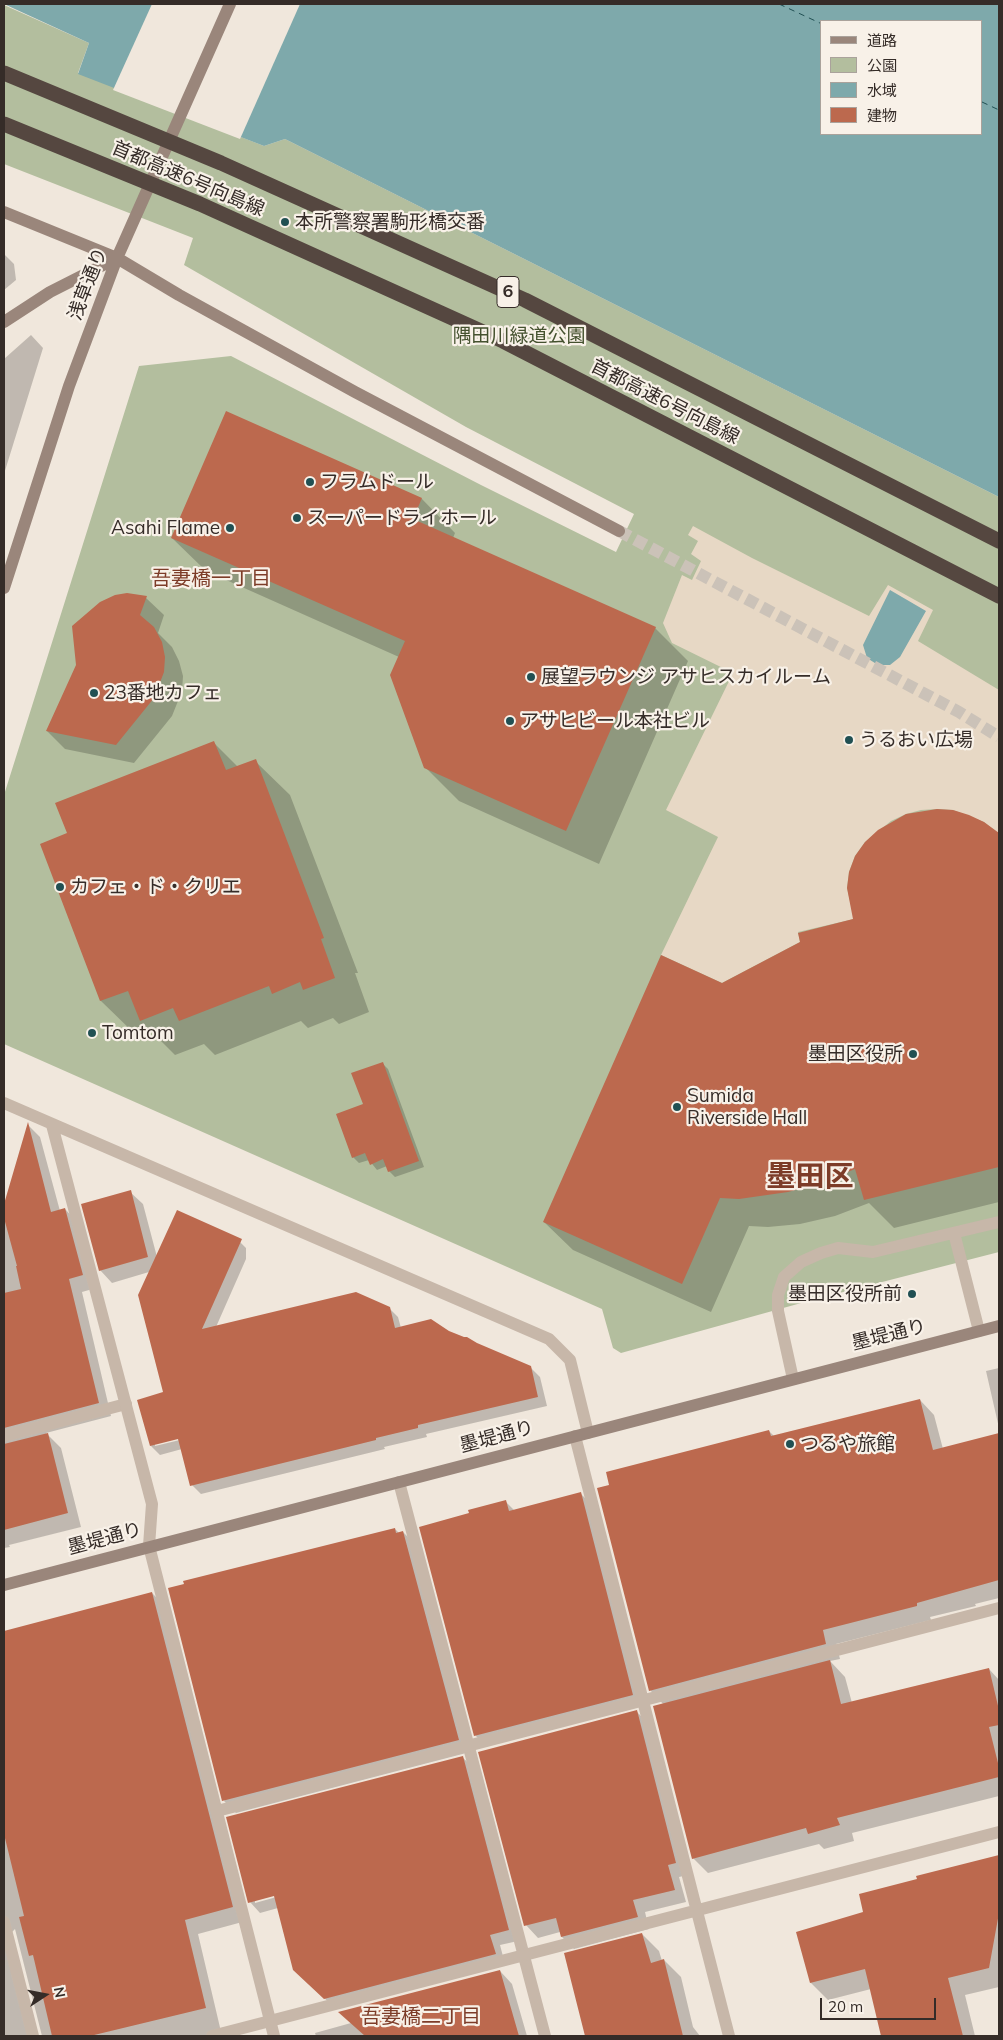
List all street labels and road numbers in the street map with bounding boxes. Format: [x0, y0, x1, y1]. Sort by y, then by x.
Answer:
street label: 首都高速6号向島線 [108, 137, 268, 221]
street label: 浅草通り [64, 244, 112, 324]
road number: 6 [497, 276, 519, 308]
street label: 首都高速6号向島線 [587, 355, 743, 449]
street label: 墨堤通り [849, 1315, 929, 1355]
street label: 墨堤通り [457, 1416, 537, 1458]
street label: 墨堤通り [65, 1518, 145, 1560]

